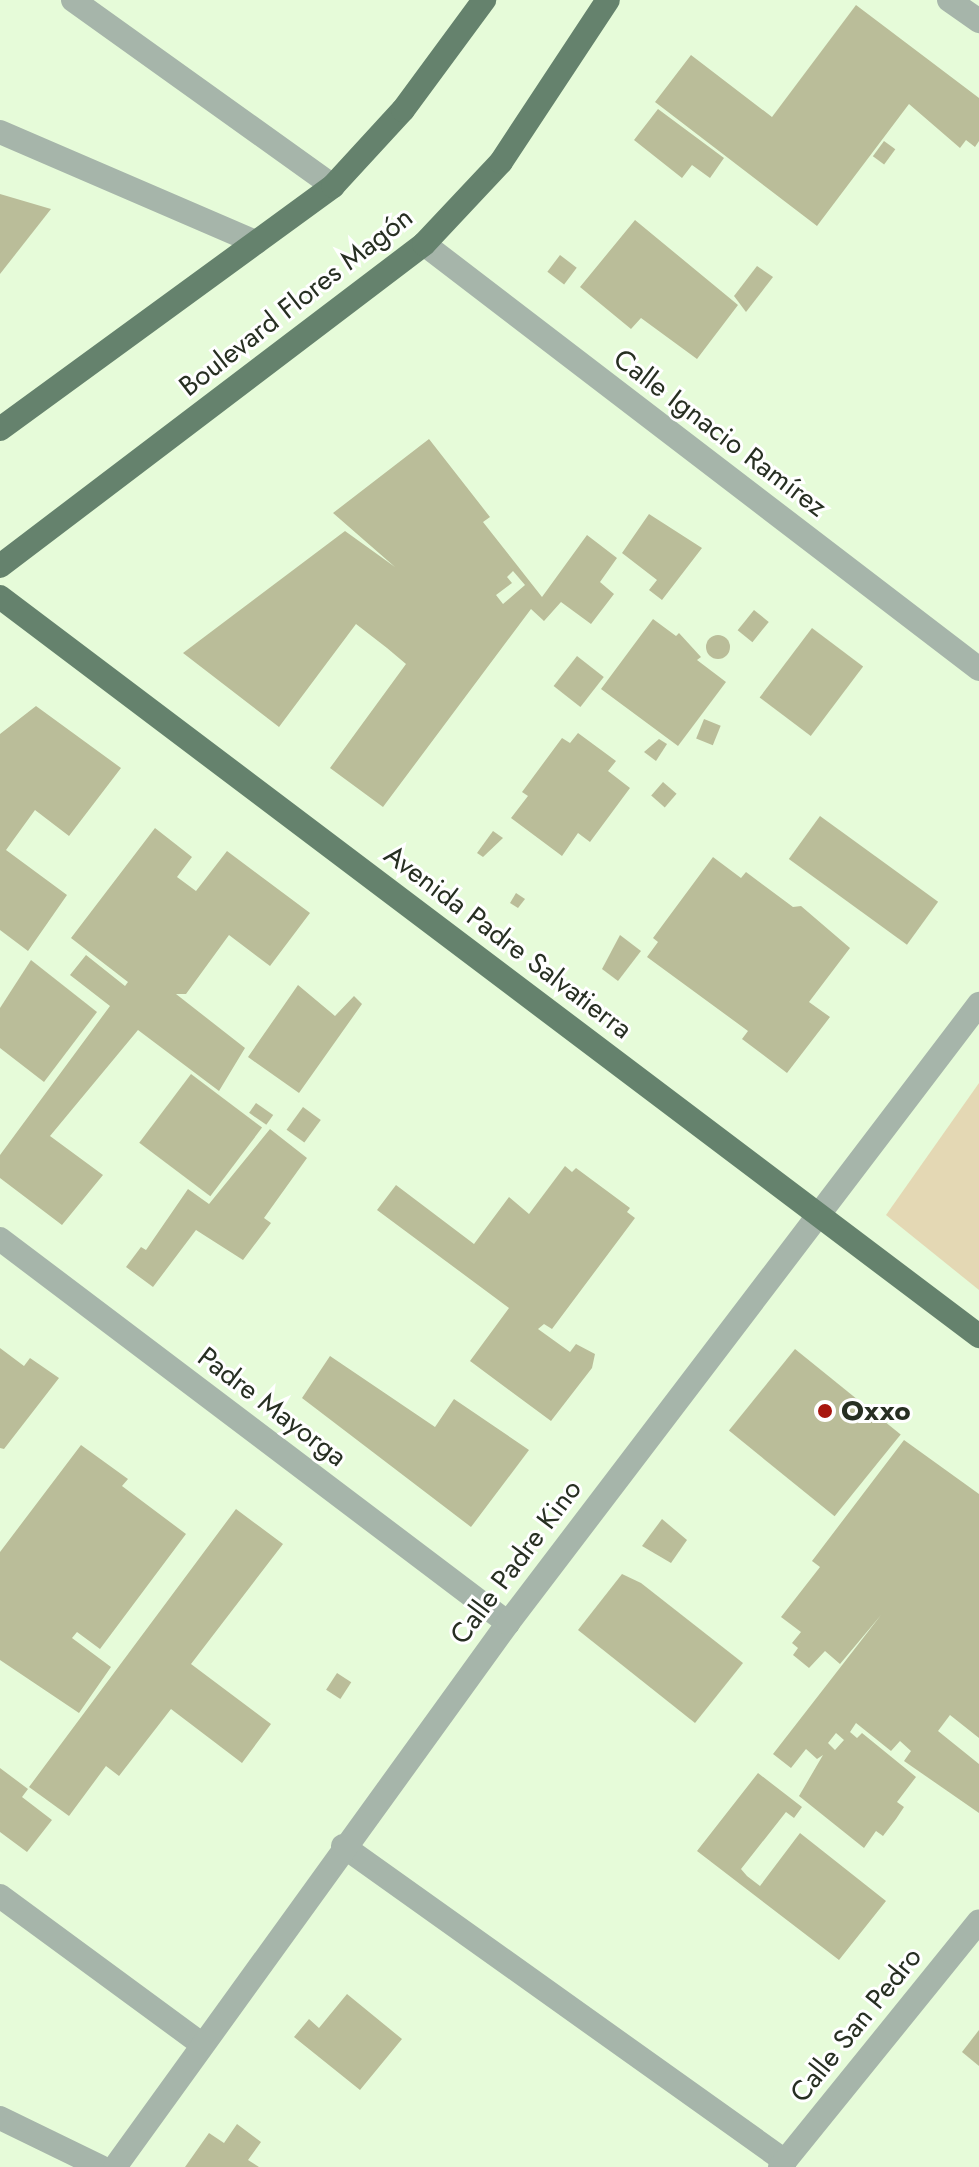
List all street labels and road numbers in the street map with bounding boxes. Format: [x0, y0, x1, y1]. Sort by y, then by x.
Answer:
street label: Boulevard Flores Magón [173, 200, 419, 404]
street label: Calle Ignacio Ramírez [607, 342, 833, 524]
street label: Avenida Padre Salvatierra [378, 838, 638, 1046]
street label: Padre Mayorga [191, 1340, 353, 1474]
street label: Calle Padre Kino [443, 1473, 589, 1651]
street label: Calle San Pedro [783, 1941, 929, 2109]

